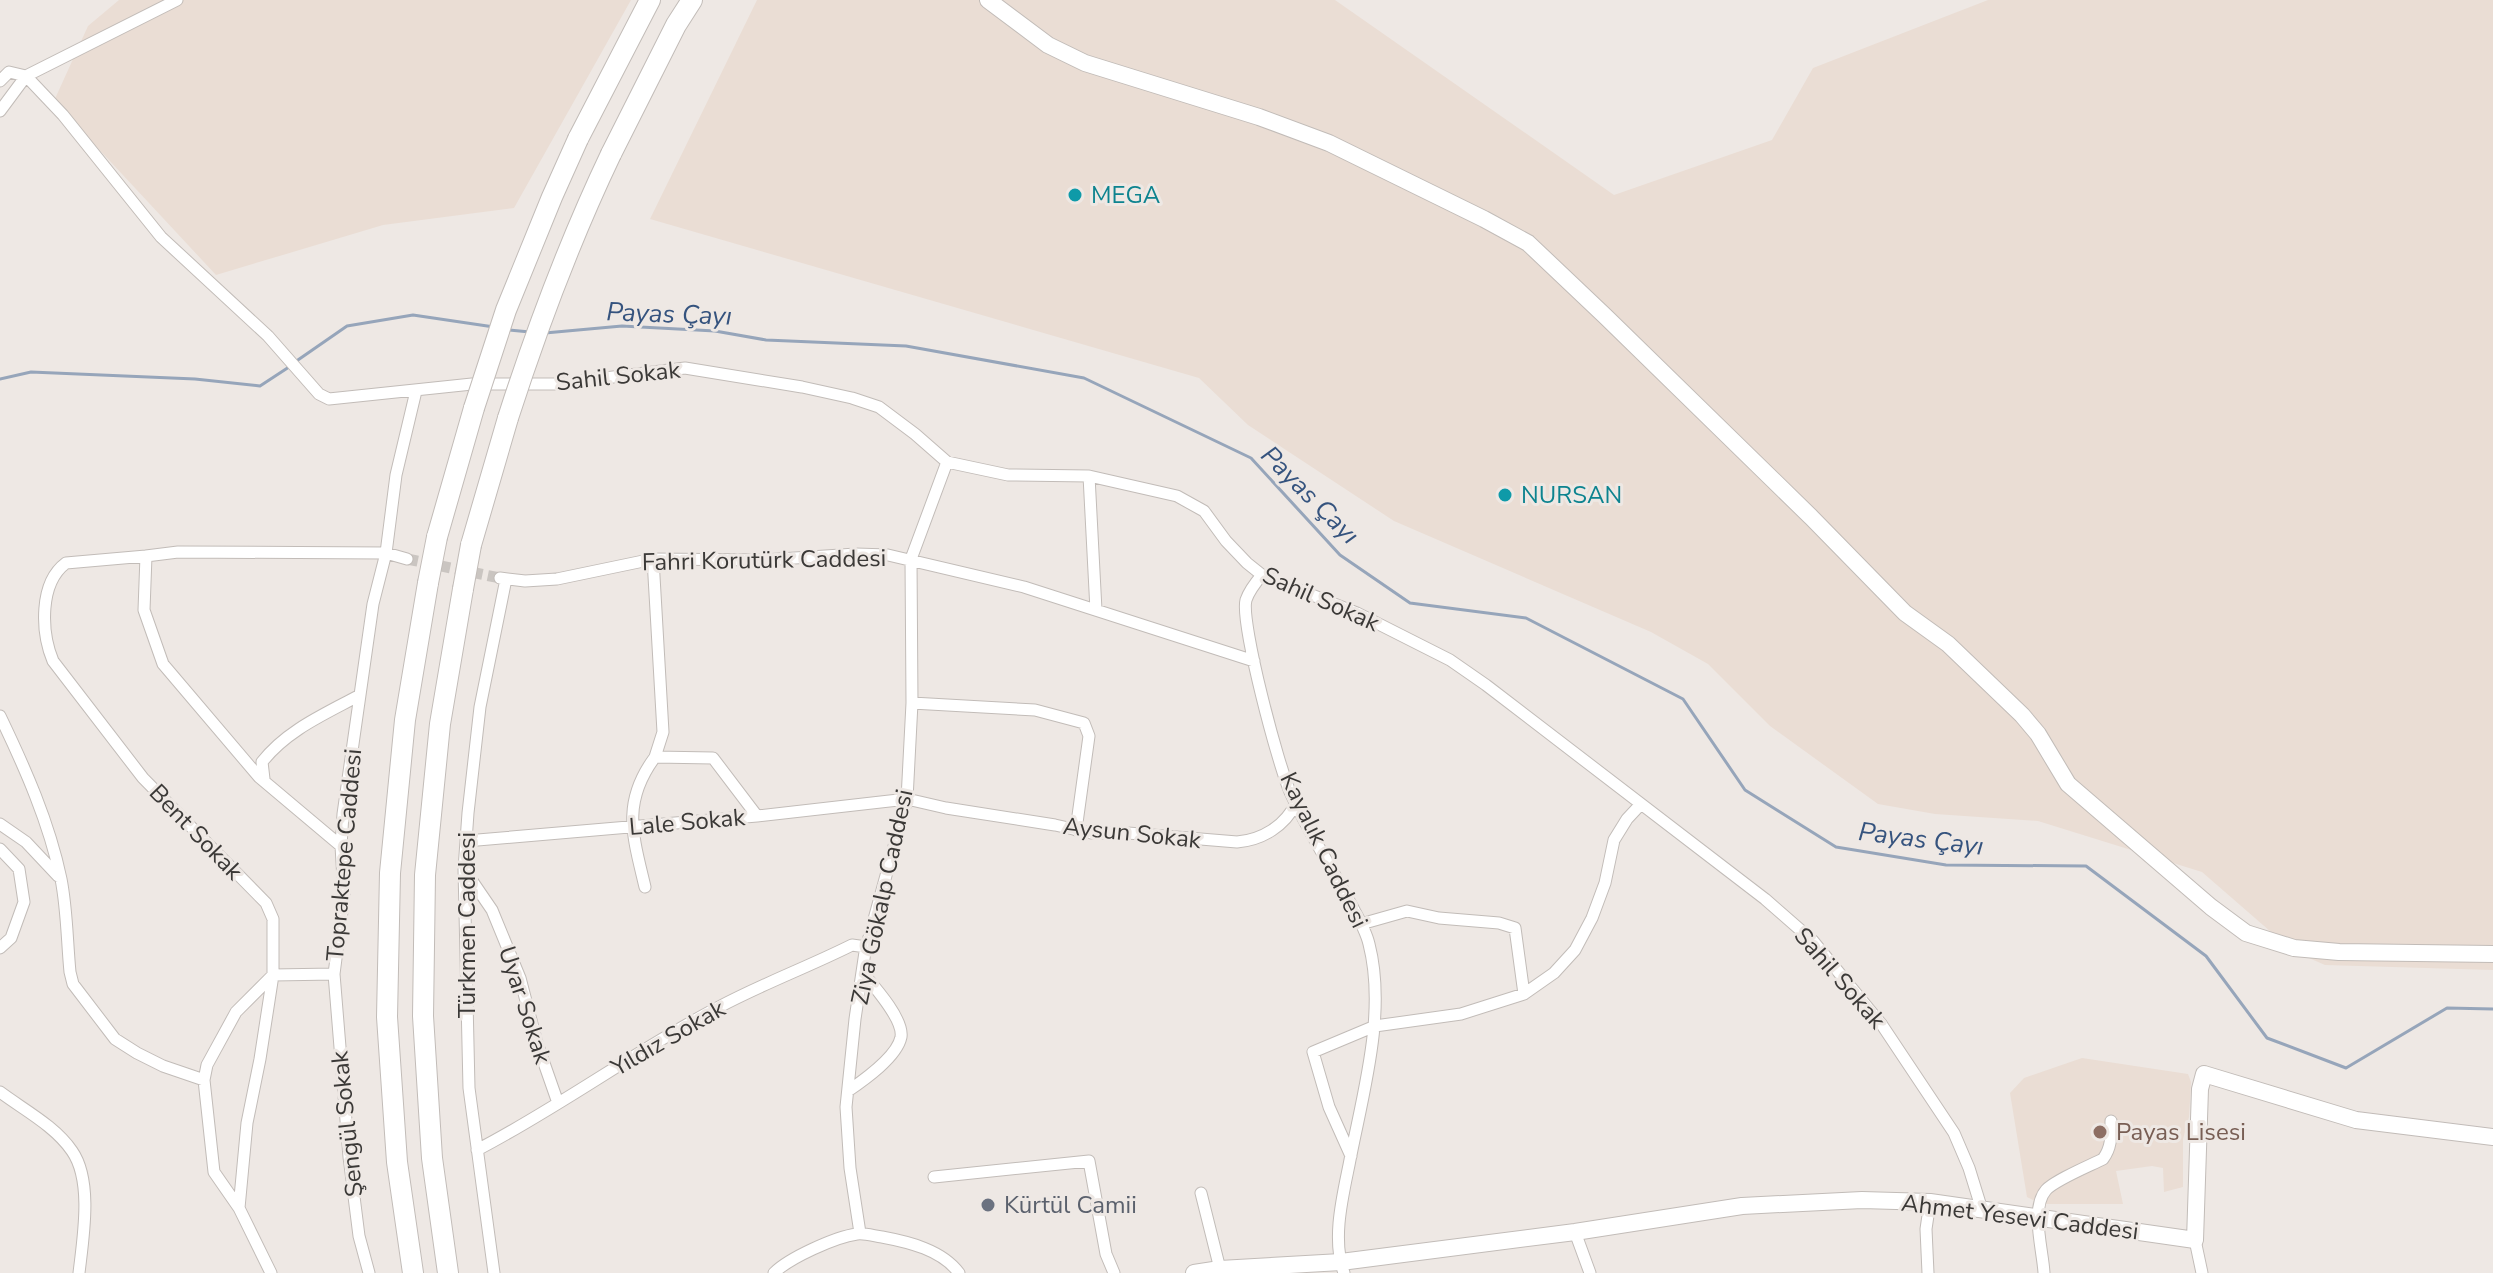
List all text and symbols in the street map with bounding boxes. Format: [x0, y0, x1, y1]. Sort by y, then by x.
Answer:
place label: MEGA [1091, 179, 1161, 211]
marker: MEGA [1066, 186, 1084, 204]
water label: Payas Çayı [606, 294, 732, 334]
street label: Sahil Sokak [554, 353, 683, 398]
water label: Payas Çayı [1253, 438, 1367, 552]
place label: NURSAN [1521, 479, 1622, 511]
marker: NURSAN [1496, 486, 1514, 504]
street label: Fahri Korutürk Caddesi [642, 542, 886, 578]
street label: Sahil Sokak [1258, 559, 1385, 639]
street label: Topraktepe Caddesi [319, 747, 369, 963]
street label: Kayalık Caddesi [1272, 767, 1376, 933]
street label: Bent Sokak [142, 777, 251, 888]
street label: Ziya Gökalp Caddesi [844, 786, 920, 1008]
street label: Lale Sokak [628, 801, 747, 843]
street label: Aysun Sokak [1061, 810, 1204, 856]
water label: Payas Çayı [1856, 814, 1986, 864]
street label: Türkmen Caddesi [451, 832, 483, 1018]
street label: Sahil Sokak [1787, 920, 1894, 1036]
street label: Uyar Sokak [491, 942, 559, 1069]
street label: Yıldız Sokak [604, 992, 732, 1084]
street label: Şengül Sokak [323, 1048, 371, 1199]
place label: Payas Lisesi [2116, 1116, 2246, 1148]
marker: Payas Lisesi [2091, 1123, 2109, 1141]
street label: Ahmet Yesevi Caddesi [1900, 1187, 2140, 1247]
place label: Kürtül Camii [1004, 1189, 1137, 1221]
marker: Kürtül Camii [979, 1196, 997, 1214]

